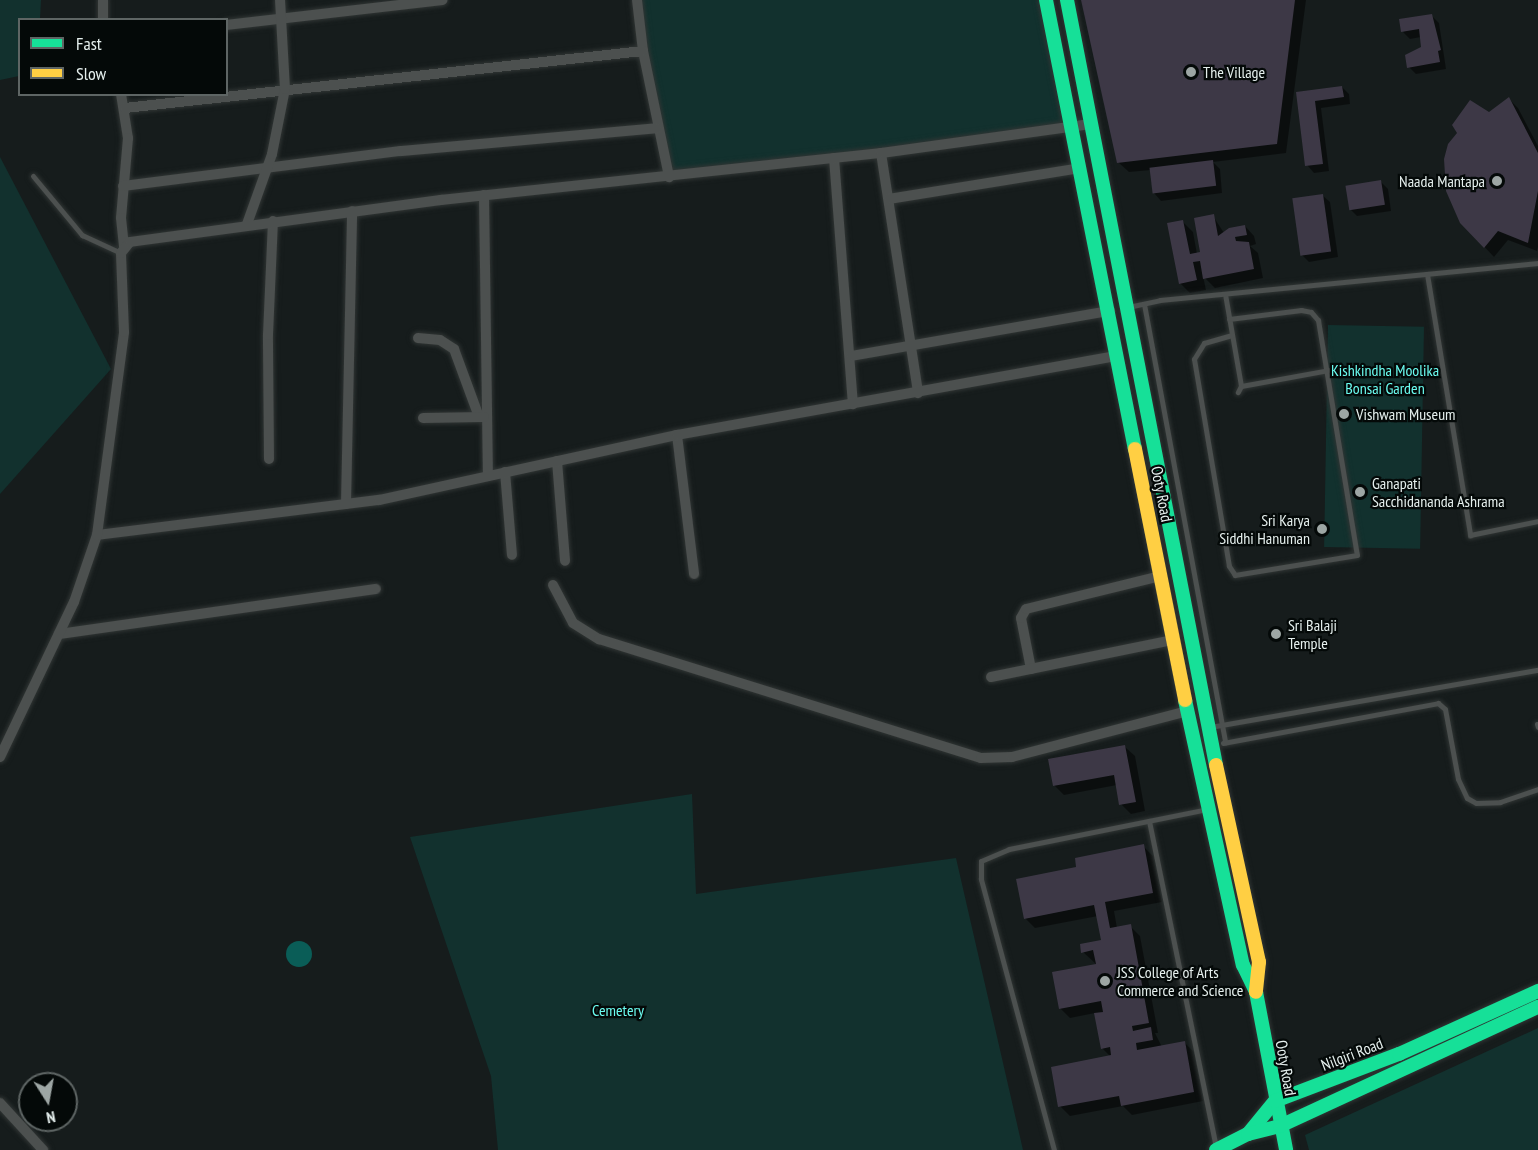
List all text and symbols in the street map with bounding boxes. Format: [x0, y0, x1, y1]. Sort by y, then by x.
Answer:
legend [18, 18, 228, 96]
text: Fast [76, 32, 102, 55]
text: Slow [76, 62, 106, 85]
place label: The Village [1203, 62, 1265, 82]
marker: The Village [1184, 65, 1198, 79]
place label: Naada Mantapa [1399, 171, 1485, 191]
marker: Naada Mantapa [1490, 174, 1504, 188]
park label: Kishkindha Moolika Bonsai Garden [1331, 360, 1439, 398]
place label: Vishwam Museum [1356, 404, 1455, 424]
marker: Vishwam Museum [1337, 407, 1351, 421]
street label: Ooty Road [1147, 464, 1177, 524]
place label: Ganapati Sacchidananda Ashrama [1372, 473, 1505, 511]
marker: Ganapati Sacchidananda Ashrama [1353, 485, 1367, 499]
place label: Sri Karya Siddhi Hanuman [1219, 510, 1310, 548]
marker: Sri Karya Siddhi Hanuman [1315, 522, 1329, 536]
place label: Sri Balaji Temple [1288, 615, 1337, 653]
marker: Sri Balaji Temple [1269, 627, 1283, 641]
place label: JSS College of Arts Commerce and Science [1117, 962, 1243, 1000]
marker: JSS College of Arts Commerce and Science [1098, 974, 1112, 988]
park label: Cemetery [592, 1000, 644, 1020]
street label: Nilgiri Road [1318, 1033, 1386, 1075]
street label: Ooty Road [1272, 1038, 1300, 1098]
north arrow [18, 1072, 78, 1132]
text: N [45, 1107, 57, 1128]

